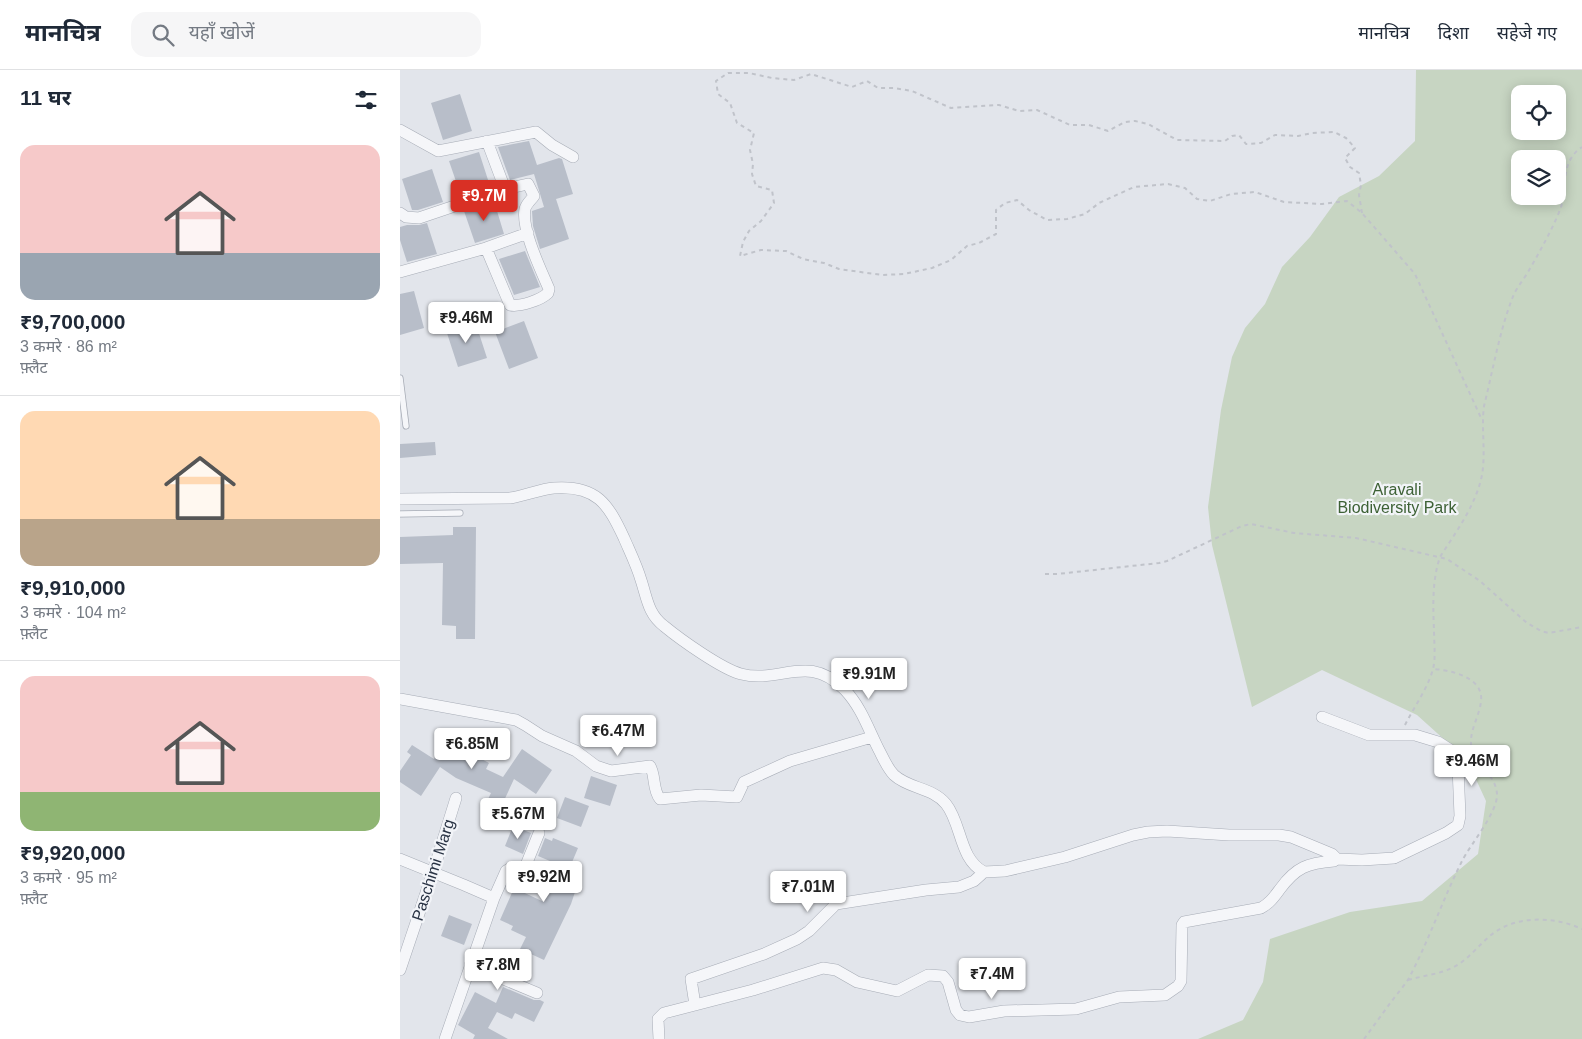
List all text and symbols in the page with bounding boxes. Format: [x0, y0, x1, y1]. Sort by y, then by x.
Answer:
search box [131, 12, 481, 57]
text: मानचित्र [25, 19, 101, 46]
icon: search [149, 21, 177, 49]
text: यहाँ खोजें [189, 22, 255, 43]
text: मानचित्र [1358, 23, 1410, 43]
text: दिशा [1438, 23, 1469, 43]
text: सहेजे गए [1497, 23, 1557, 43]
map controls [1511, 85, 1566, 205]
button: locate [1511, 85, 1566, 140]
text: 11 घर [20, 86, 71, 109]
icon: filters [352, 86, 380, 114]
button: layers [1511, 150, 1566, 205]
icon: home [155, 178, 245, 268]
pin: ₹9.7M [449, 180, 519, 222]
text: ₹9.7M [462, 187, 506, 204]
pin: ₹9.46M [425, 302, 507, 344]
text: ₹9.46M [439, 309, 493, 326]
text: ₹9,700,000 [20, 310, 125, 333]
text: 3 कमरे · 86 m² [20, 338, 117, 355]
text: फ़्लैट [20, 359, 48, 376]
icon: home [155, 443, 245, 533]
park label: Aravali Biodiversity Park [1337, 481, 1458, 516]
text: ₹9,910,000 [20, 576, 125, 599]
text: 3 कमरे · 104 m² [20, 604, 126, 621]
text: फ़्लैट [20, 625, 48, 642]
pin: ₹9.91M [828, 658, 910, 700]
text: ₹9.91M [842, 665, 896, 682]
icon: home [155, 708, 245, 798]
pin: ₹6.47M [577, 714, 659, 757]
text: ₹6.47M [591, 722, 645, 739]
pin: ₹6.85M [431, 728, 513, 770]
text: ₹6.85M [445, 735, 499, 752]
pin: ₹9.46M [1431, 744, 1513, 787]
text: ₹9.46M [1445, 752, 1499, 769]
pin: ₹5.67M [477, 798, 559, 840]
text: ₹5.67M [491, 805, 545, 822]
street label: Paschimi Marg [409, 817, 457, 923]
text: ₹9,920,000 [20, 841, 125, 864]
pin: ₹9.92M [503, 860, 585, 903]
text: ₹9.92M [517, 868, 571, 885]
text: 3 कमरे · 95 m² [20, 869, 117, 886]
pin: ₹7.01M [767, 870, 849, 913]
text: ₹7.01M [781, 878, 835, 895]
text: फ़्लैट [20, 890, 48, 907]
pin: ₹7.8M [463, 948, 533, 991]
text: ₹7.8M [476, 956, 520, 973]
pin: ₹7.4M [957, 958, 1027, 1000]
text: ₹7.4M [970, 965, 1014, 982]

